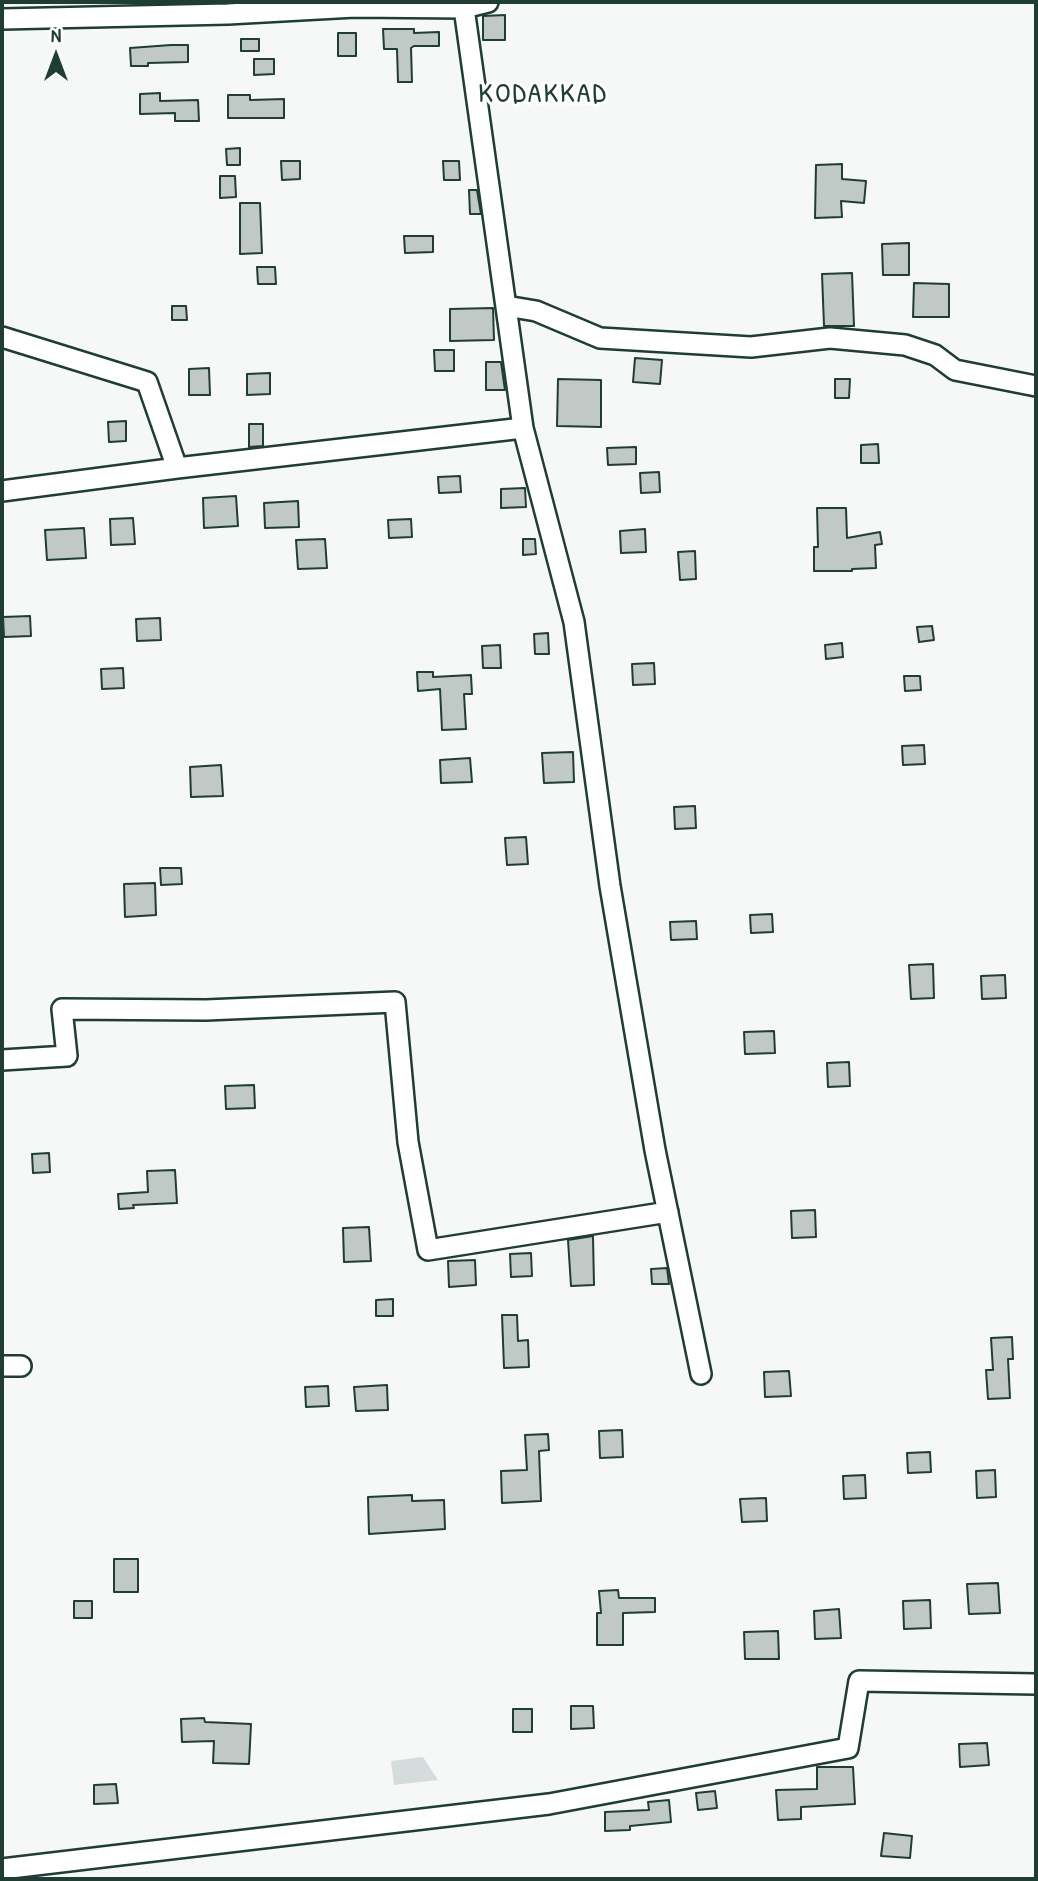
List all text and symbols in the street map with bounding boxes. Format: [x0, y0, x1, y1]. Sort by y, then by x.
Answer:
north arrow [21, 21, 91, 91]
text: N [51, 22, 61, 48]
district label: KODAKKAD [479, 78, 607, 112]

